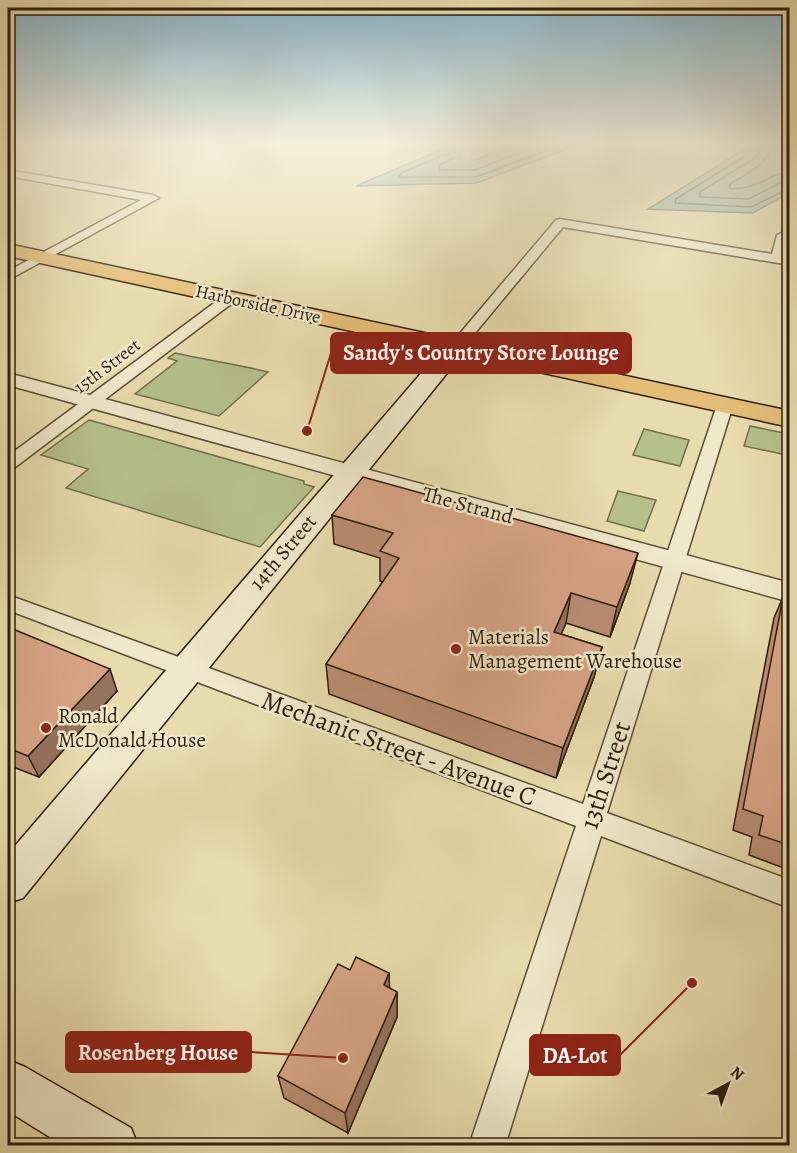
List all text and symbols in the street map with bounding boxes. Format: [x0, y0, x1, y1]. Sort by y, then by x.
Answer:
street label: Harborside Drive [193, 279, 323, 329]
street label: 15th Street [69, 333, 145, 399]
callout: Sandy's Country Store Lounge [331, 333, 631, 373]
text: Sandy's Country Store Lounge [343, 338, 619, 368]
street label: The Strand [420, 479, 517, 531]
street label: 14th Street [243, 508, 323, 596]
place label: Materials Management Warehouse [468, 623, 682, 675]
marker: Materials Management Warehouse [449, 642, 463, 656]
street label: Mechanic Street - Avenue C [257, 682, 541, 814]
place label: Ronald McDonald House [58, 702, 206, 754]
street label: 13th Street [572, 716, 639, 833]
marker: Ronald McDonald House [39, 721, 53, 735]
callout: Rosenberg House [66, 1032, 251, 1072]
callout: DA-Lot [530, 1035, 620, 1075]
text: Rosenberg House [78, 1038, 238, 1068]
text: DA-Lot [542, 1041, 608, 1071]
north arrow [698, 1054, 758, 1114]
text: N [726, 1061, 749, 1086]

